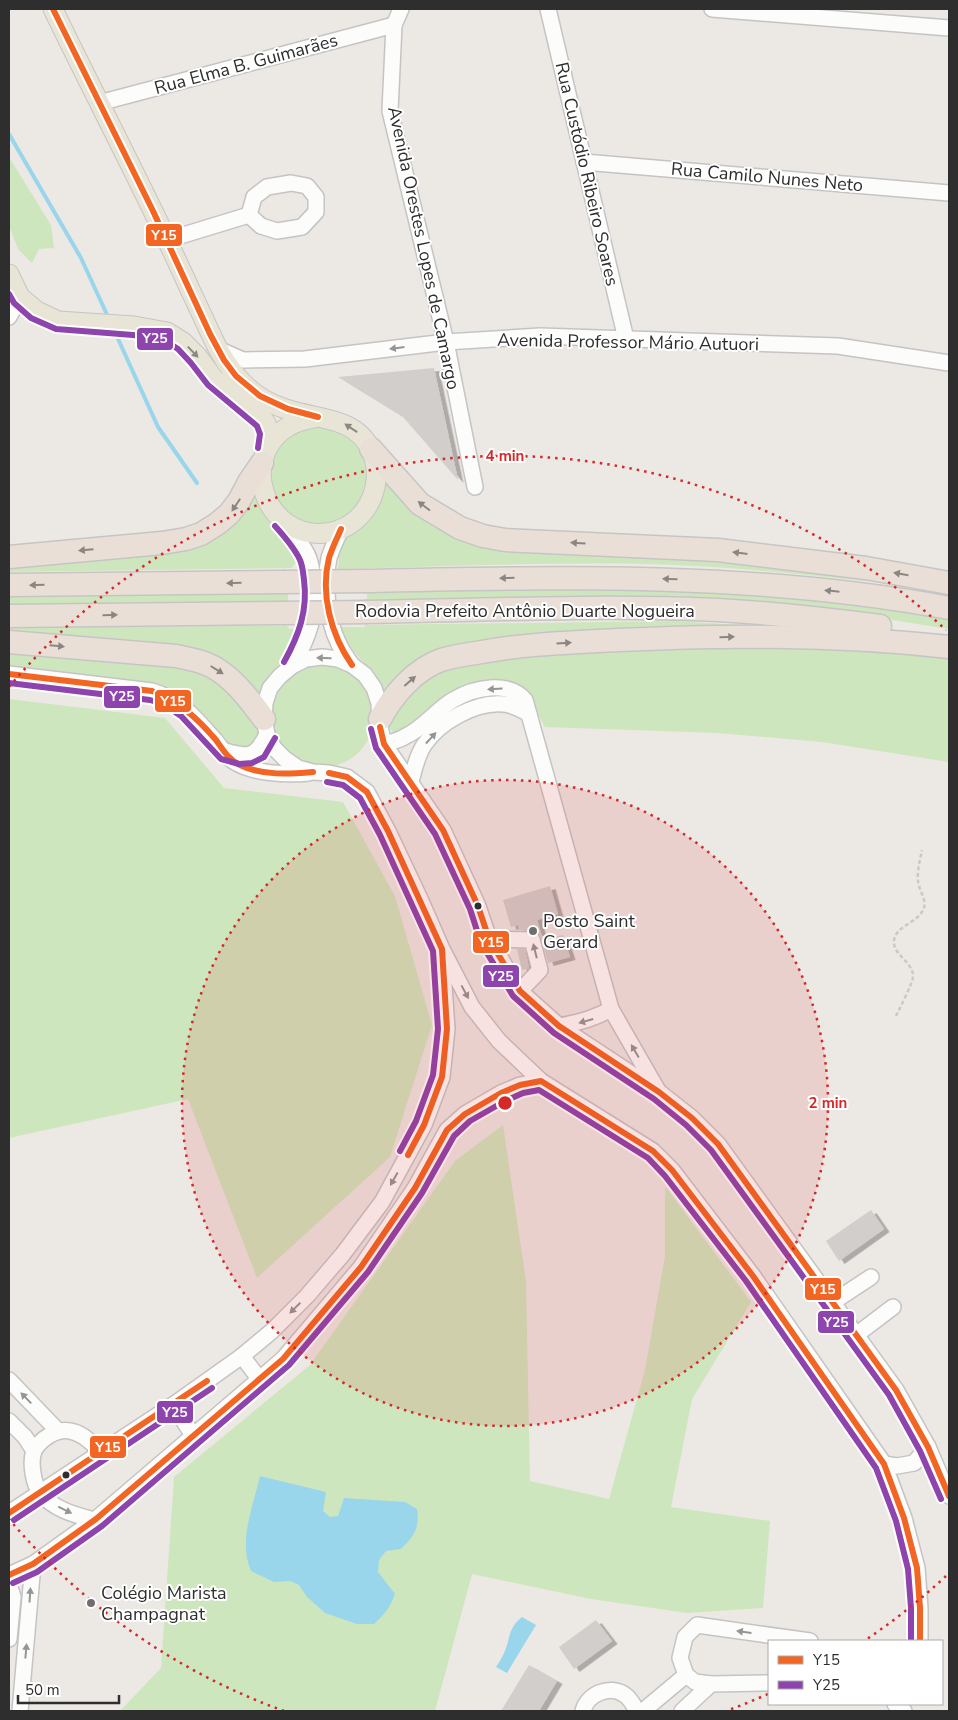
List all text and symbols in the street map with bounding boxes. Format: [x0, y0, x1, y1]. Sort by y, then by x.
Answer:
street label: Rua Elma B. Guimarães [152, 28, 340, 100]
street label: Rua Custódio Ribeiro Soares [550, 60, 624, 288]
street label: Avenida Orestes Lopes de Camargo [382, 104, 466, 392]
street label: Rua Camilo Nunes Neto [670, 157, 864, 197]
line badge: Y15 [145, 223, 183, 247]
text: Y15 [150, 226, 177, 245]
line badge: Y25 [136, 327, 174, 351]
street label: Avenida Professor Mário Autuori [497, 328, 759, 356]
text: Y25 [141, 329, 168, 348]
one-way arrow [389, 344, 405, 352]
one-way arrow [187, 345, 199, 357]
one-way arrow [344, 423, 358, 433]
text: 4 min [486, 446, 524, 466]
one-way arrow [231, 498, 241, 511]
one-way arrow [418, 500, 431, 511]
one-way arrow [570, 538, 586, 546]
one-way arrow [78, 546, 94, 554]
one-way arrow [732, 549, 748, 557]
one-way arrow [893, 570, 909, 578]
one-way arrow [499, 574, 515, 582]
one-way arrow [661, 575, 677, 583]
one-way arrow [226, 579, 242, 587]
one-way arrow [29, 581, 45, 589]
one-way arrow [823, 587, 839, 595]
street label: Rodovia Prefeito Antônio Duarte Nogueira [355, 599, 695, 623]
one-way arrow [102, 611, 118, 619]
one-way arrow [719, 633, 735, 641]
one-way arrow [556, 638, 572, 646]
one-way arrow [50, 643, 66, 651]
one-way arrow [315, 654, 331, 662]
one-way arrow [210, 665, 223, 674]
one-way arrow [403, 675, 415, 687]
line badge: Y25 [103, 685, 141, 709]
one-way arrow [487, 685, 503, 693]
text: Y25 [108, 687, 135, 706]
line badge: Y15 [154, 689, 192, 713]
text: Y15 [159, 692, 186, 711]
one-way arrow [425, 732, 437, 744]
unlabelled marker [473, 901, 483, 911]
place label: Posto Saint Gerard [543, 909, 635, 954]
marker: Posto Saint Gerard [527, 925, 539, 937]
line badge: Y15 [472, 930, 510, 954]
text: Y15 [477, 933, 504, 952]
one-way arrow [531, 943, 539, 959]
line badge: Y25 [482, 964, 520, 988]
text: Y25 [487, 967, 514, 986]
one-way arrow [461, 985, 469, 1000]
one-way arrow [579, 1017, 594, 1025]
one-way arrow [630, 1044, 639, 1057]
text: 2 min [809, 1093, 847, 1113]
centre of rings [496, 1094, 514, 1112]
one-way arrow [390, 1173, 399, 1186]
line badge: Y15 [804, 1277, 842, 1301]
text: Y15 [809, 1280, 836, 1299]
one-way arrow [290, 1301, 302, 1313]
line badge: Y25 [817, 1310, 855, 1334]
text: Y25 [822, 1313, 849, 1332]
one-way arrow [20, 1392, 32, 1404]
line badge: Y25 [156, 1400, 194, 1424]
text: Y25 [161, 1403, 188, 1422]
line badge: Y15 [89, 1435, 127, 1459]
text: Y15 [94, 1438, 121, 1457]
unlabelled marker [61, 1470, 71, 1480]
one-way arrow [57, 1506, 72, 1514]
place label: Colégio Marista Champagnat [101, 1581, 227, 1626]
one-way arrow [27, 1586, 35, 1602]
marker: Colégio Marista Champagnat [85, 1597, 97, 1609]
one-way arrow [736, 1627, 752, 1635]
legend [768, 1640, 943, 1705]
one-way arrow [22, 1643, 30, 1659]
text: Y15 [812, 1650, 840, 1670]
scale bar [18, 1672, 119, 1704]
text: Y25 [812, 1675, 840, 1695]
text: 50 m [25, 1680, 60, 1700]

